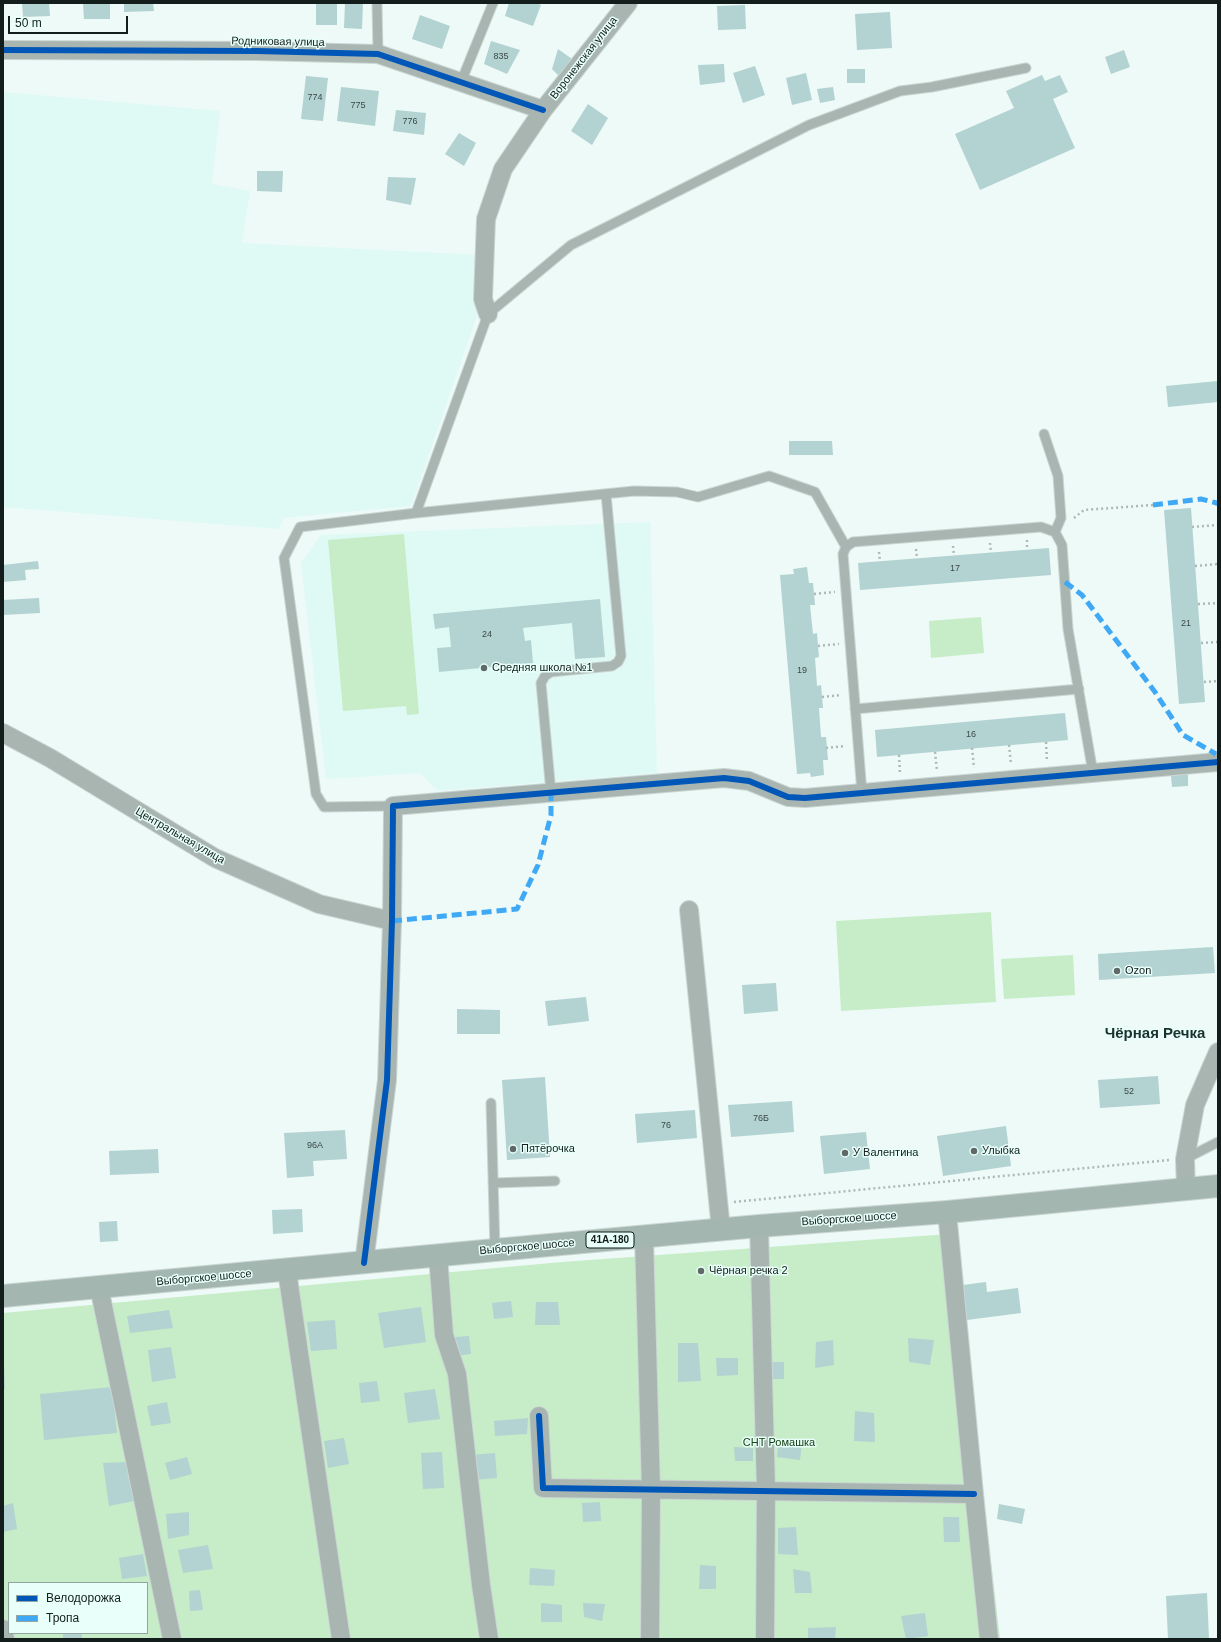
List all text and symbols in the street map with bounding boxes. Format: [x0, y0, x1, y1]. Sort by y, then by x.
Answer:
scale bar [10, 8, 130, 34]
street label: Воронежская улица [548, 14, 620, 102]
text: 50 m [15, 16, 42, 30]
street label: Родниковая улица [231, 35, 325, 49]
house number: 835 [493, 52, 509, 62]
house number: 774 [307, 93, 323, 103]
house number: 775 [350, 101, 366, 111]
house number: 776 [402, 117, 418, 127]
house number: 17 [950, 564, 960, 574]
house number: 21 [1181, 619, 1191, 629]
house number: 24 [482, 630, 492, 640]
place label: Средняя школа №1 [492, 661, 593, 675]
marker: Средняя школа №1 [479, 663, 489, 673]
house number: 19 [797, 666, 807, 676]
house number: 16 [966, 730, 976, 740]
street label: Центральная улица [133, 805, 227, 867]
place label: Ozon [1125, 964, 1151, 978]
marker: Ozon [1112, 966, 1122, 976]
district label: Чёрная Речка [1105, 1025, 1205, 1043]
house number: 52 [1124, 1087, 1134, 1097]
house number: 76Б [753, 1114, 769, 1124]
house number: 76 [661, 1121, 671, 1131]
house number: 96А [307, 1141, 323, 1151]
place label: Пятёрочка [521, 1142, 575, 1156]
marker: Пятёрочка [508, 1144, 518, 1154]
place label: Улыбка [982, 1144, 1020, 1158]
place label: У Валентина [853, 1146, 918, 1160]
marker: Улыбка [969, 1146, 979, 1156]
marker: У Валентина [840, 1148, 850, 1158]
street label: Выборгское шоссе [801, 1209, 897, 1229]
road number: 41А-180 [586, 1232, 634, 1248]
street label: Выборгское шоссе [479, 1236, 575, 1258]
place label: Чёрная речка 2 [709, 1264, 788, 1278]
marker: Чёрная речка 2 [696, 1266, 706, 1276]
street label: Выборгское шоссе [156, 1267, 252, 1289]
park label: СНТ Ромашка [743, 1436, 815, 1450]
legend [8, 1582, 148, 1634]
text: Велодорожка [46, 1591, 121, 1605]
text: Тропа [46, 1611, 79, 1625]

